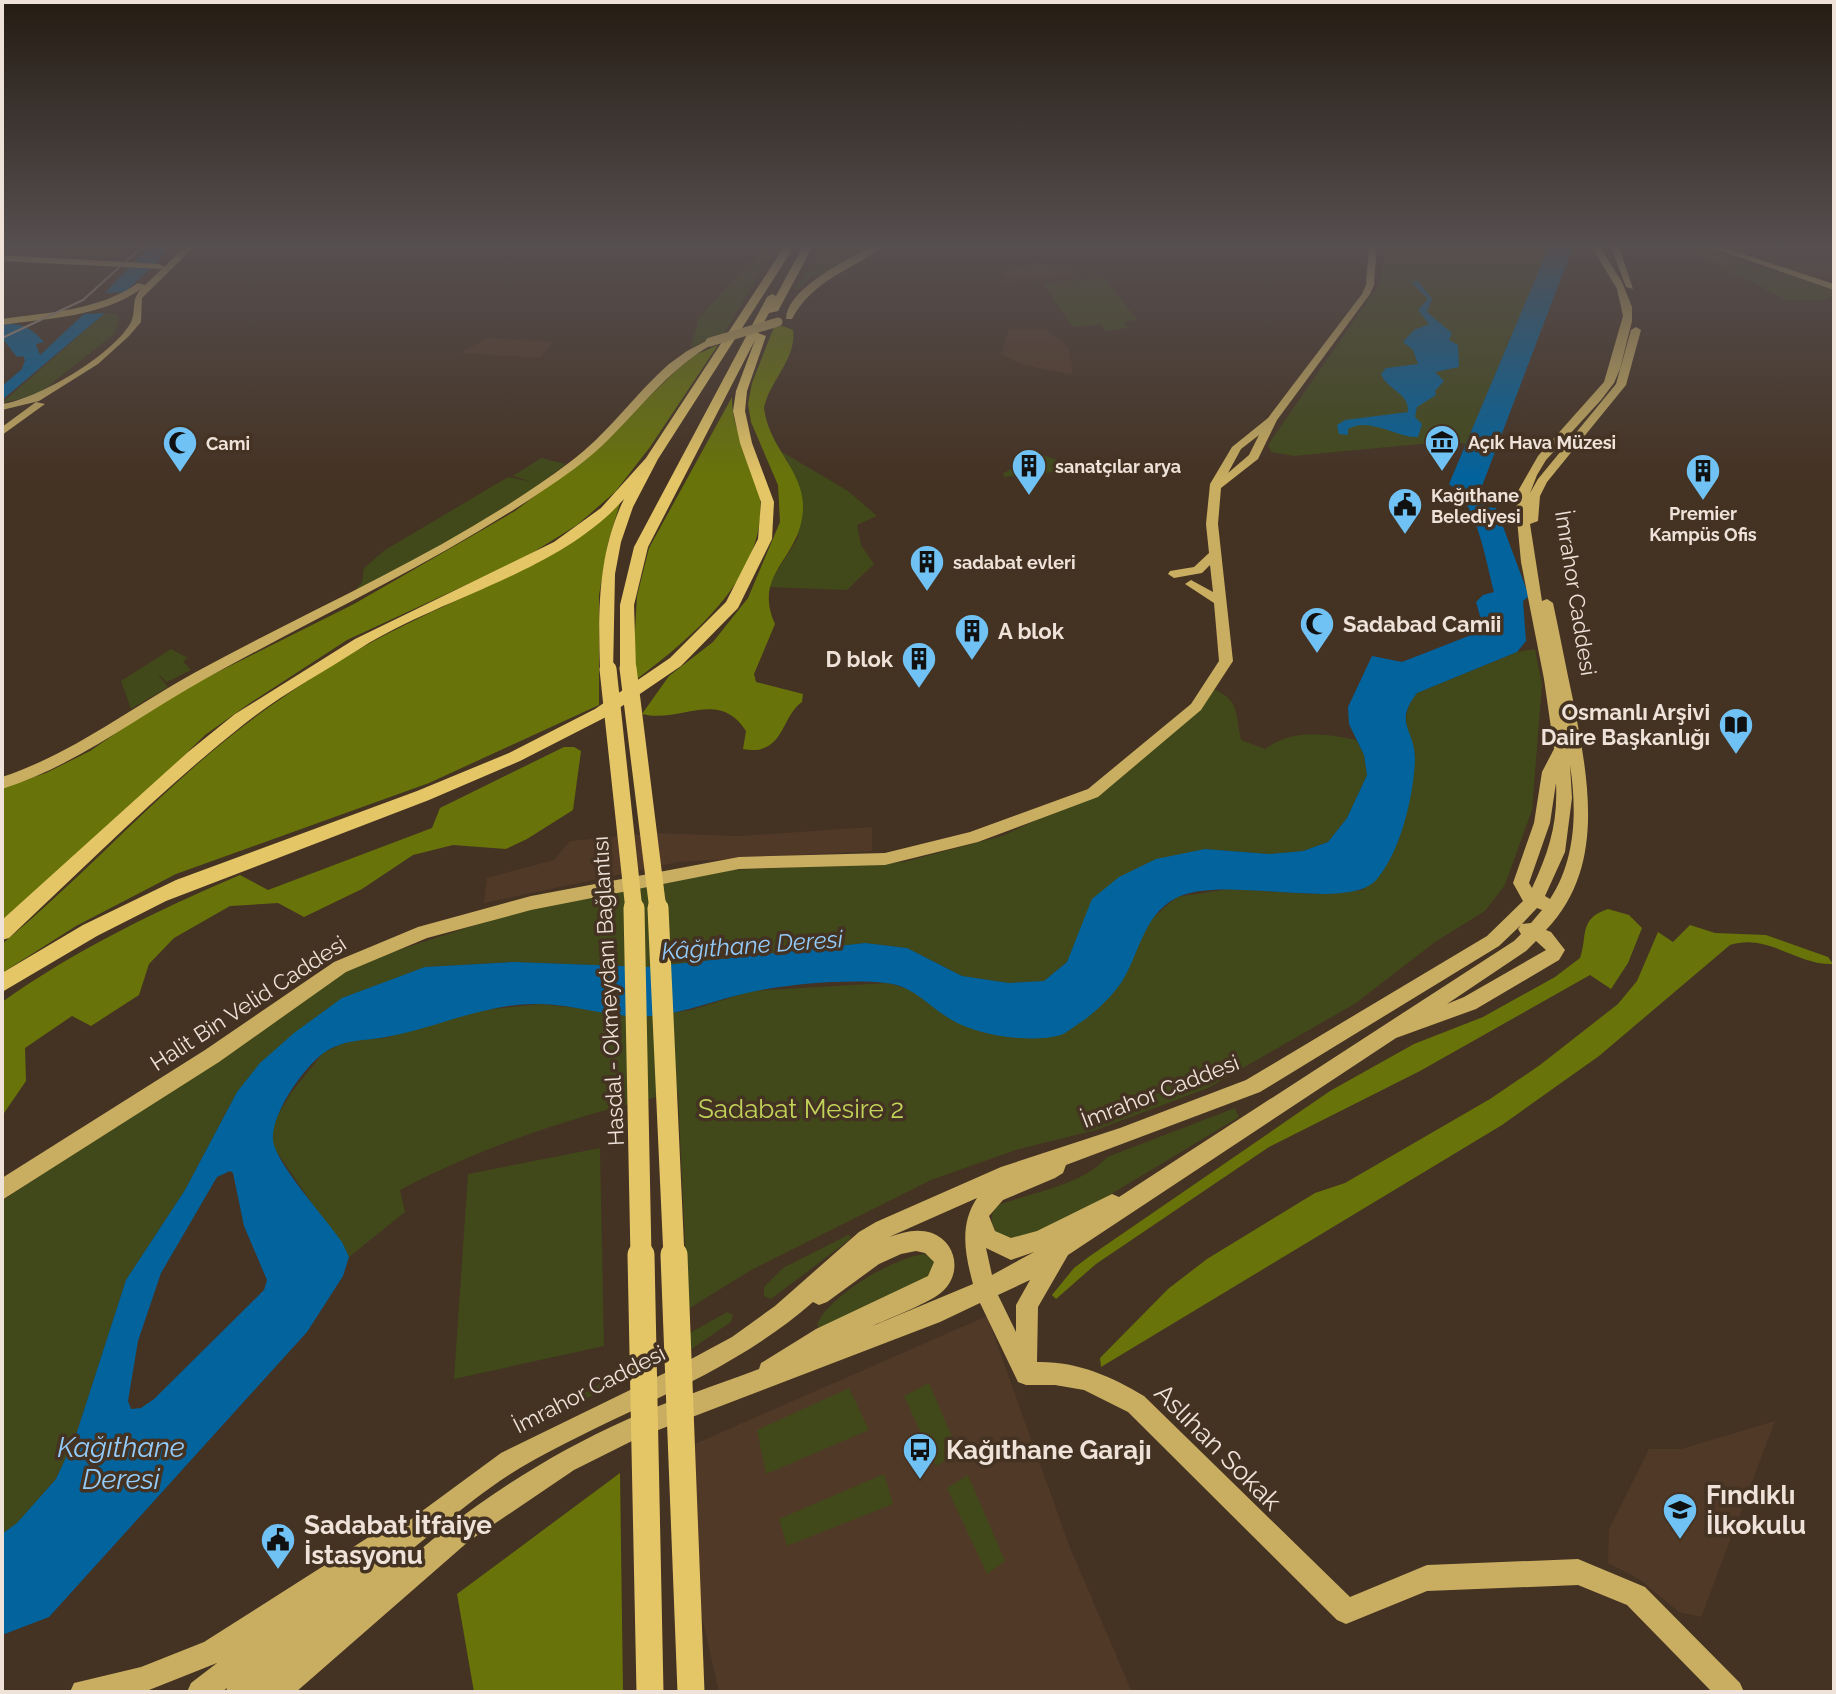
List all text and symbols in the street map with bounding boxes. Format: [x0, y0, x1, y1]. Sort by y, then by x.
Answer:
museum icon: Açık Hava Müzesi [1423, 423, 1461, 473]
mosque icon: Cami [161, 424, 199, 474]
place label: Açık Hava Müzesi [1468, 432, 1616, 453]
place label: Cami [206, 433, 250, 454]
building icon: sanatçılar arya [1010, 447, 1048, 497]
building icon: Premier Kampüs Ofis [1684, 452, 1722, 502]
place label: sanatçılar arya [1055, 456, 1181, 477]
place label: Kağıthane Belediyesi [1431, 485, 1521, 527]
public building icon: Kağıthane Belediyesi [1386, 486, 1424, 536]
place label: Premier Kampüs Ofis [1649, 503, 1757, 545]
street label: İmrahor Caddesi [1550, 509, 1602, 677]
building icon: sadabat evleri [908, 543, 946, 593]
place label: sadabat evleri [953, 552, 1076, 573]
mosque icon: Sadabad Camii [1298, 605, 1336, 655]
place label: Sadabad Camii [1343, 611, 1501, 637]
building icon: A blok [953, 612, 991, 662]
place label: A blok [998, 618, 1065, 644]
building icon: D blok [900, 640, 938, 690]
place label: D blok [825, 646, 894, 672]
place label: Osmanlı Arşivi Daire Başkanlığı [1541, 699, 1710, 750]
library icon: Osmanlı Arşivi Daire Başkanlığı [1717, 706, 1755, 756]
street label: Hasdal - Okmeydanı Bağlantısı [587, 835, 629, 1147]
water label: Kâğıthane Deresi [660, 924, 845, 966]
street label: Halit Bin Velid Caddesi [145, 930, 351, 1076]
street label: İmrahor Caddesi [1077, 1049, 1243, 1133]
park label: Sadabat Mesire 2 [698, 1094, 904, 1124]
street label: İmrahor Caddesi [509, 1340, 669, 1438]
street label: Aslıhan Sokak [1148, 1377, 1288, 1517]
water label: Kağıthane Deresi [57, 1431, 185, 1496]
bus stop icon: Kağıthane Garajı [901, 1431, 939, 1481]
place label: Kağıthane Garajı [946, 1435, 1152, 1465]
place label: Fındıklı İlkokulu [1706, 1480, 1806, 1540]
school or university icon: Fındıklı İlkokulu [1661, 1491, 1699, 1541]
place label: Sadabat İtfaiye İstasyonu [304, 1510, 492, 1570]
public building icon: Sadabat İtfaiye İstasyonu [259, 1521, 297, 1571]

